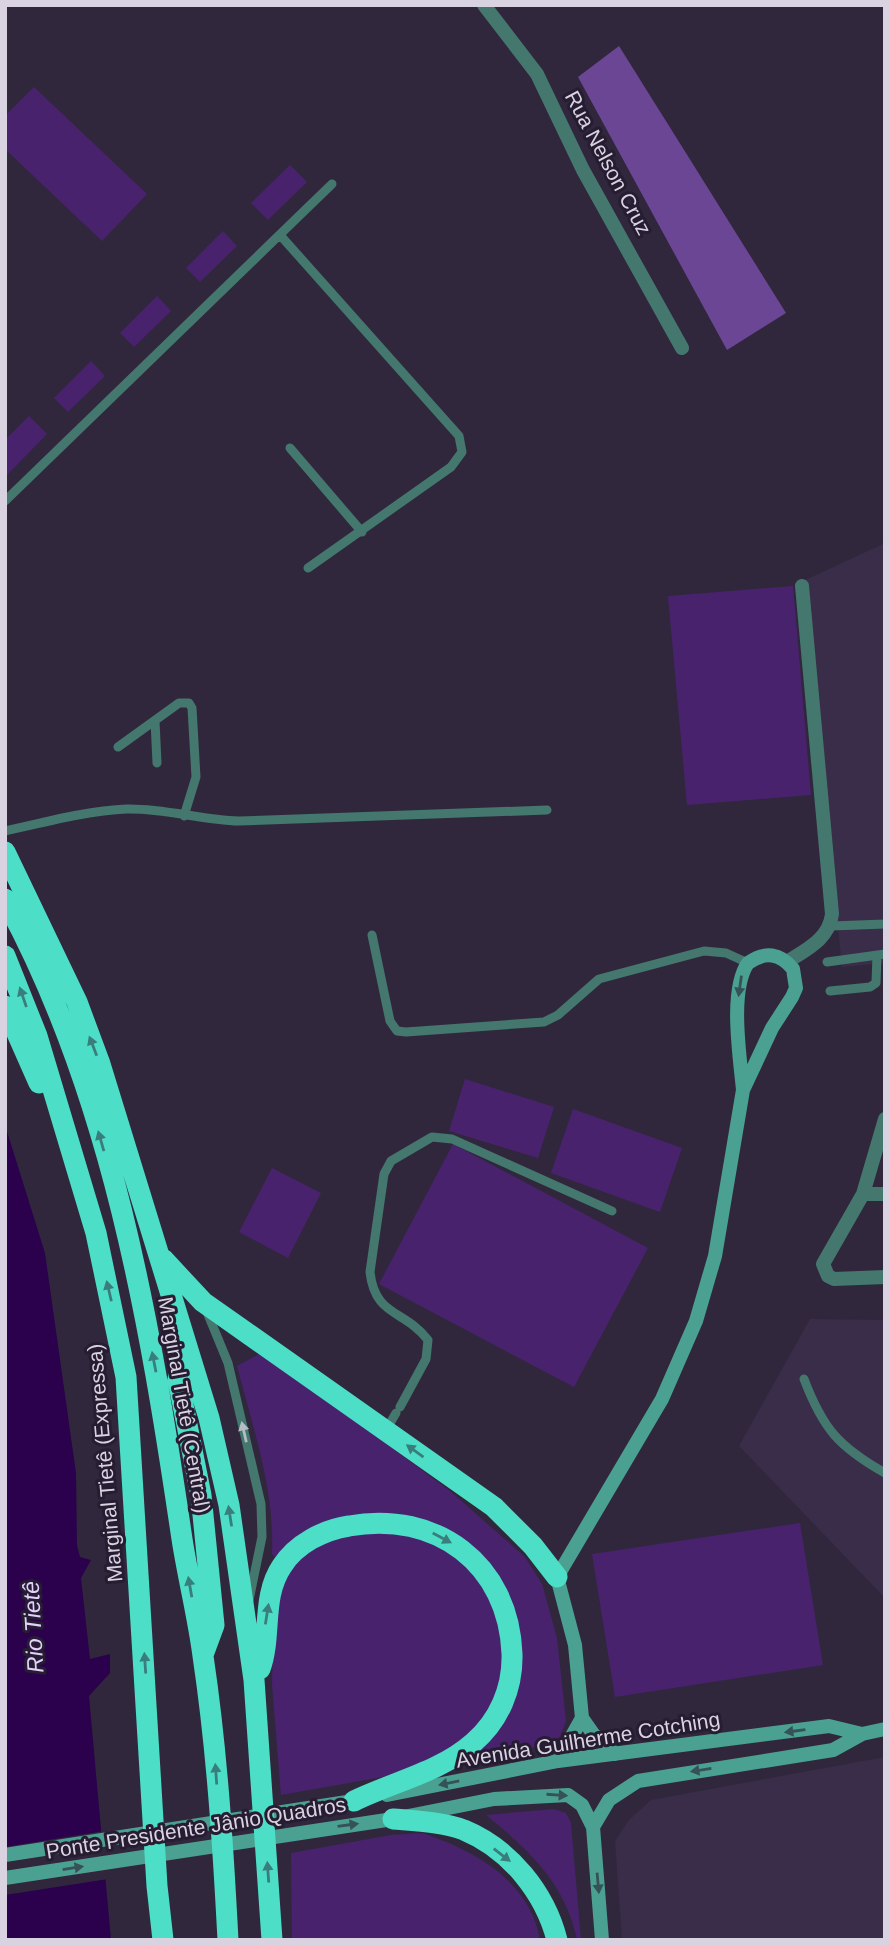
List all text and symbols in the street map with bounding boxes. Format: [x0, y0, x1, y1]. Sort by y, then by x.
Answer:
street label: Rua Nelson Cruz [561, 87, 656, 239]
one-way arrow [734, 975, 745, 997]
one-way arrow [17, 987, 28, 1008]
one-way arrow [88, 1036, 99, 1057]
one-way arrow [95, 1130, 106, 1152]
one-way arrow [104, 1280, 115, 1302]
street label: Marginal Tietê (Central) [154, 1295, 215, 1515]
street label: Marginal Tietê (Expressa) [83, 1343, 126, 1583]
one-way arrow [148, 1351, 159, 1373]
one-way arrow [238, 1421, 249, 1443]
one-way arrow [406, 1444, 424, 1458]
one-way arrow [224, 1505, 235, 1527]
one-way arrow [432, 1532, 452, 1544]
one-way arrow [184, 1576, 195, 1598]
water label: Rio Tietê [18, 1580, 48, 1674]
one-way arrow [262, 1603, 273, 1625]
one-way arrow [139, 1652, 150, 1674]
street label: Avenida Guilherme Cotching [454, 1707, 722, 1772]
one-way arrow [784, 1725, 806, 1736]
one-way arrow [211, 1763, 222, 1785]
one-way arrow [690, 1765, 712, 1776]
one-way arrow [438, 1777, 460, 1788]
one-way arrow [546, 1790, 568, 1801]
street label: Ponte Presidente Jânio Quadros [44, 1792, 348, 1863]
one-way arrow [337, 1820, 359, 1831]
one-way arrow [493, 1847, 511, 1862]
one-way arrow [262, 1860, 273, 1882]
one-way arrow [62, 1862, 84, 1873]
one-way arrow [593, 1873, 604, 1895]

